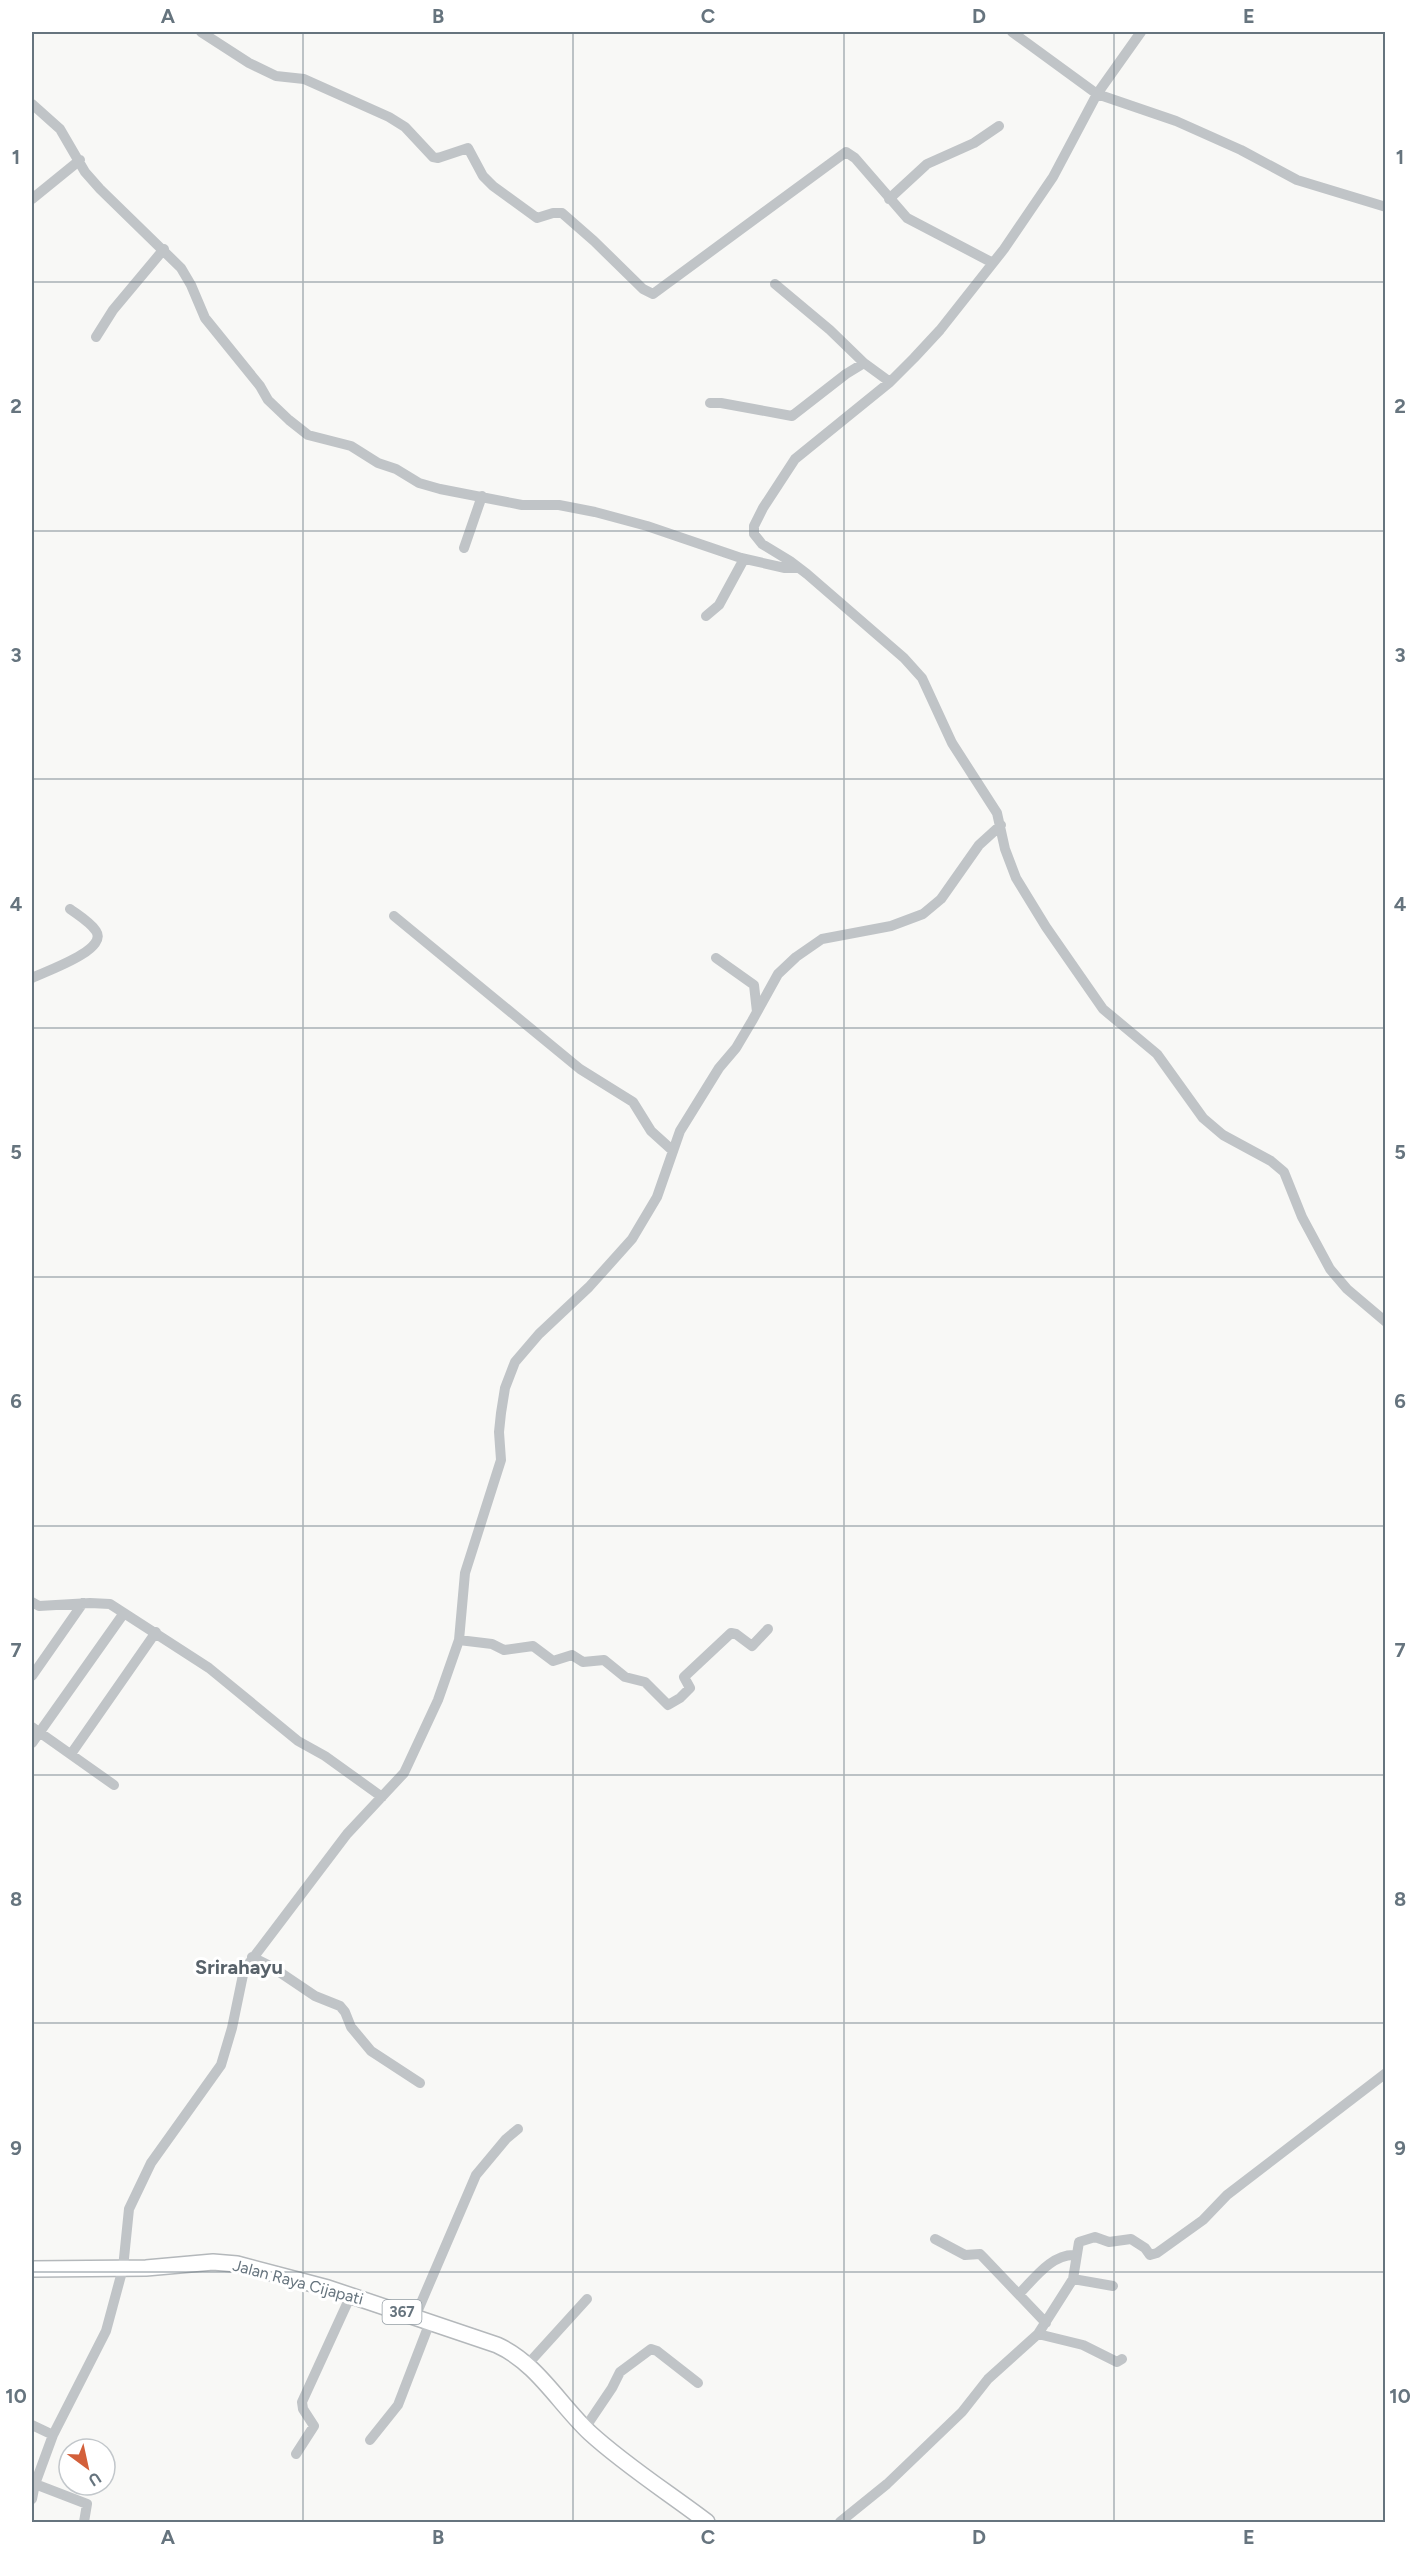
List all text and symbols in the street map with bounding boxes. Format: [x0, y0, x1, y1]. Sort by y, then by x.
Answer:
text: A [161, 4, 176, 28]
text: B [432, 4, 444, 28]
text: C [701, 4, 715, 28]
text: D [972, 4, 986, 28]
text: E [1243, 4, 1255, 28]
text: 1 [12, 145, 20, 169]
text: 1 [1396, 145, 1404, 169]
text: 2 [10, 394, 22, 418]
text: 2 [1394, 394, 1406, 418]
text: 3 [10, 643, 22, 667]
text: 3 [1394, 643, 1406, 667]
text: 4 [10, 892, 23, 916]
text: 4 [1394, 892, 1407, 916]
text: 5 [10, 1140, 22, 1164]
text: 5 [1394, 1140, 1406, 1164]
text: 6 [10, 1389, 22, 1413]
text: 6 [1394, 1389, 1406, 1413]
text: 7 [10, 1638, 22, 1662]
text: 7 [1394, 1638, 1406, 1662]
text: 8 [10, 1887, 22, 1911]
text: 8 [1394, 1887, 1406, 1911]
district label: Srirahayu [195, 1955, 283, 1979]
text: 9 [10, 2136, 22, 2160]
text: 9 [1394, 2136, 1406, 2160]
street label: Jalan Raya Cijapati [231, 2255, 365, 2309]
road number: 367 [382, 2300, 422, 2324]
text: 10 [5, 2384, 27, 2408]
text: 10 [1389, 2384, 1411, 2408]
north arrow [57, 2437, 117, 2497]
text: U [85, 2468, 105, 2490]
text: A [161, 2525, 176, 2549]
text: B [432, 2525, 444, 2549]
text: C [701, 2525, 715, 2549]
text: D [972, 2525, 986, 2549]
text: E [1243, 2525, 1255, 2549]

